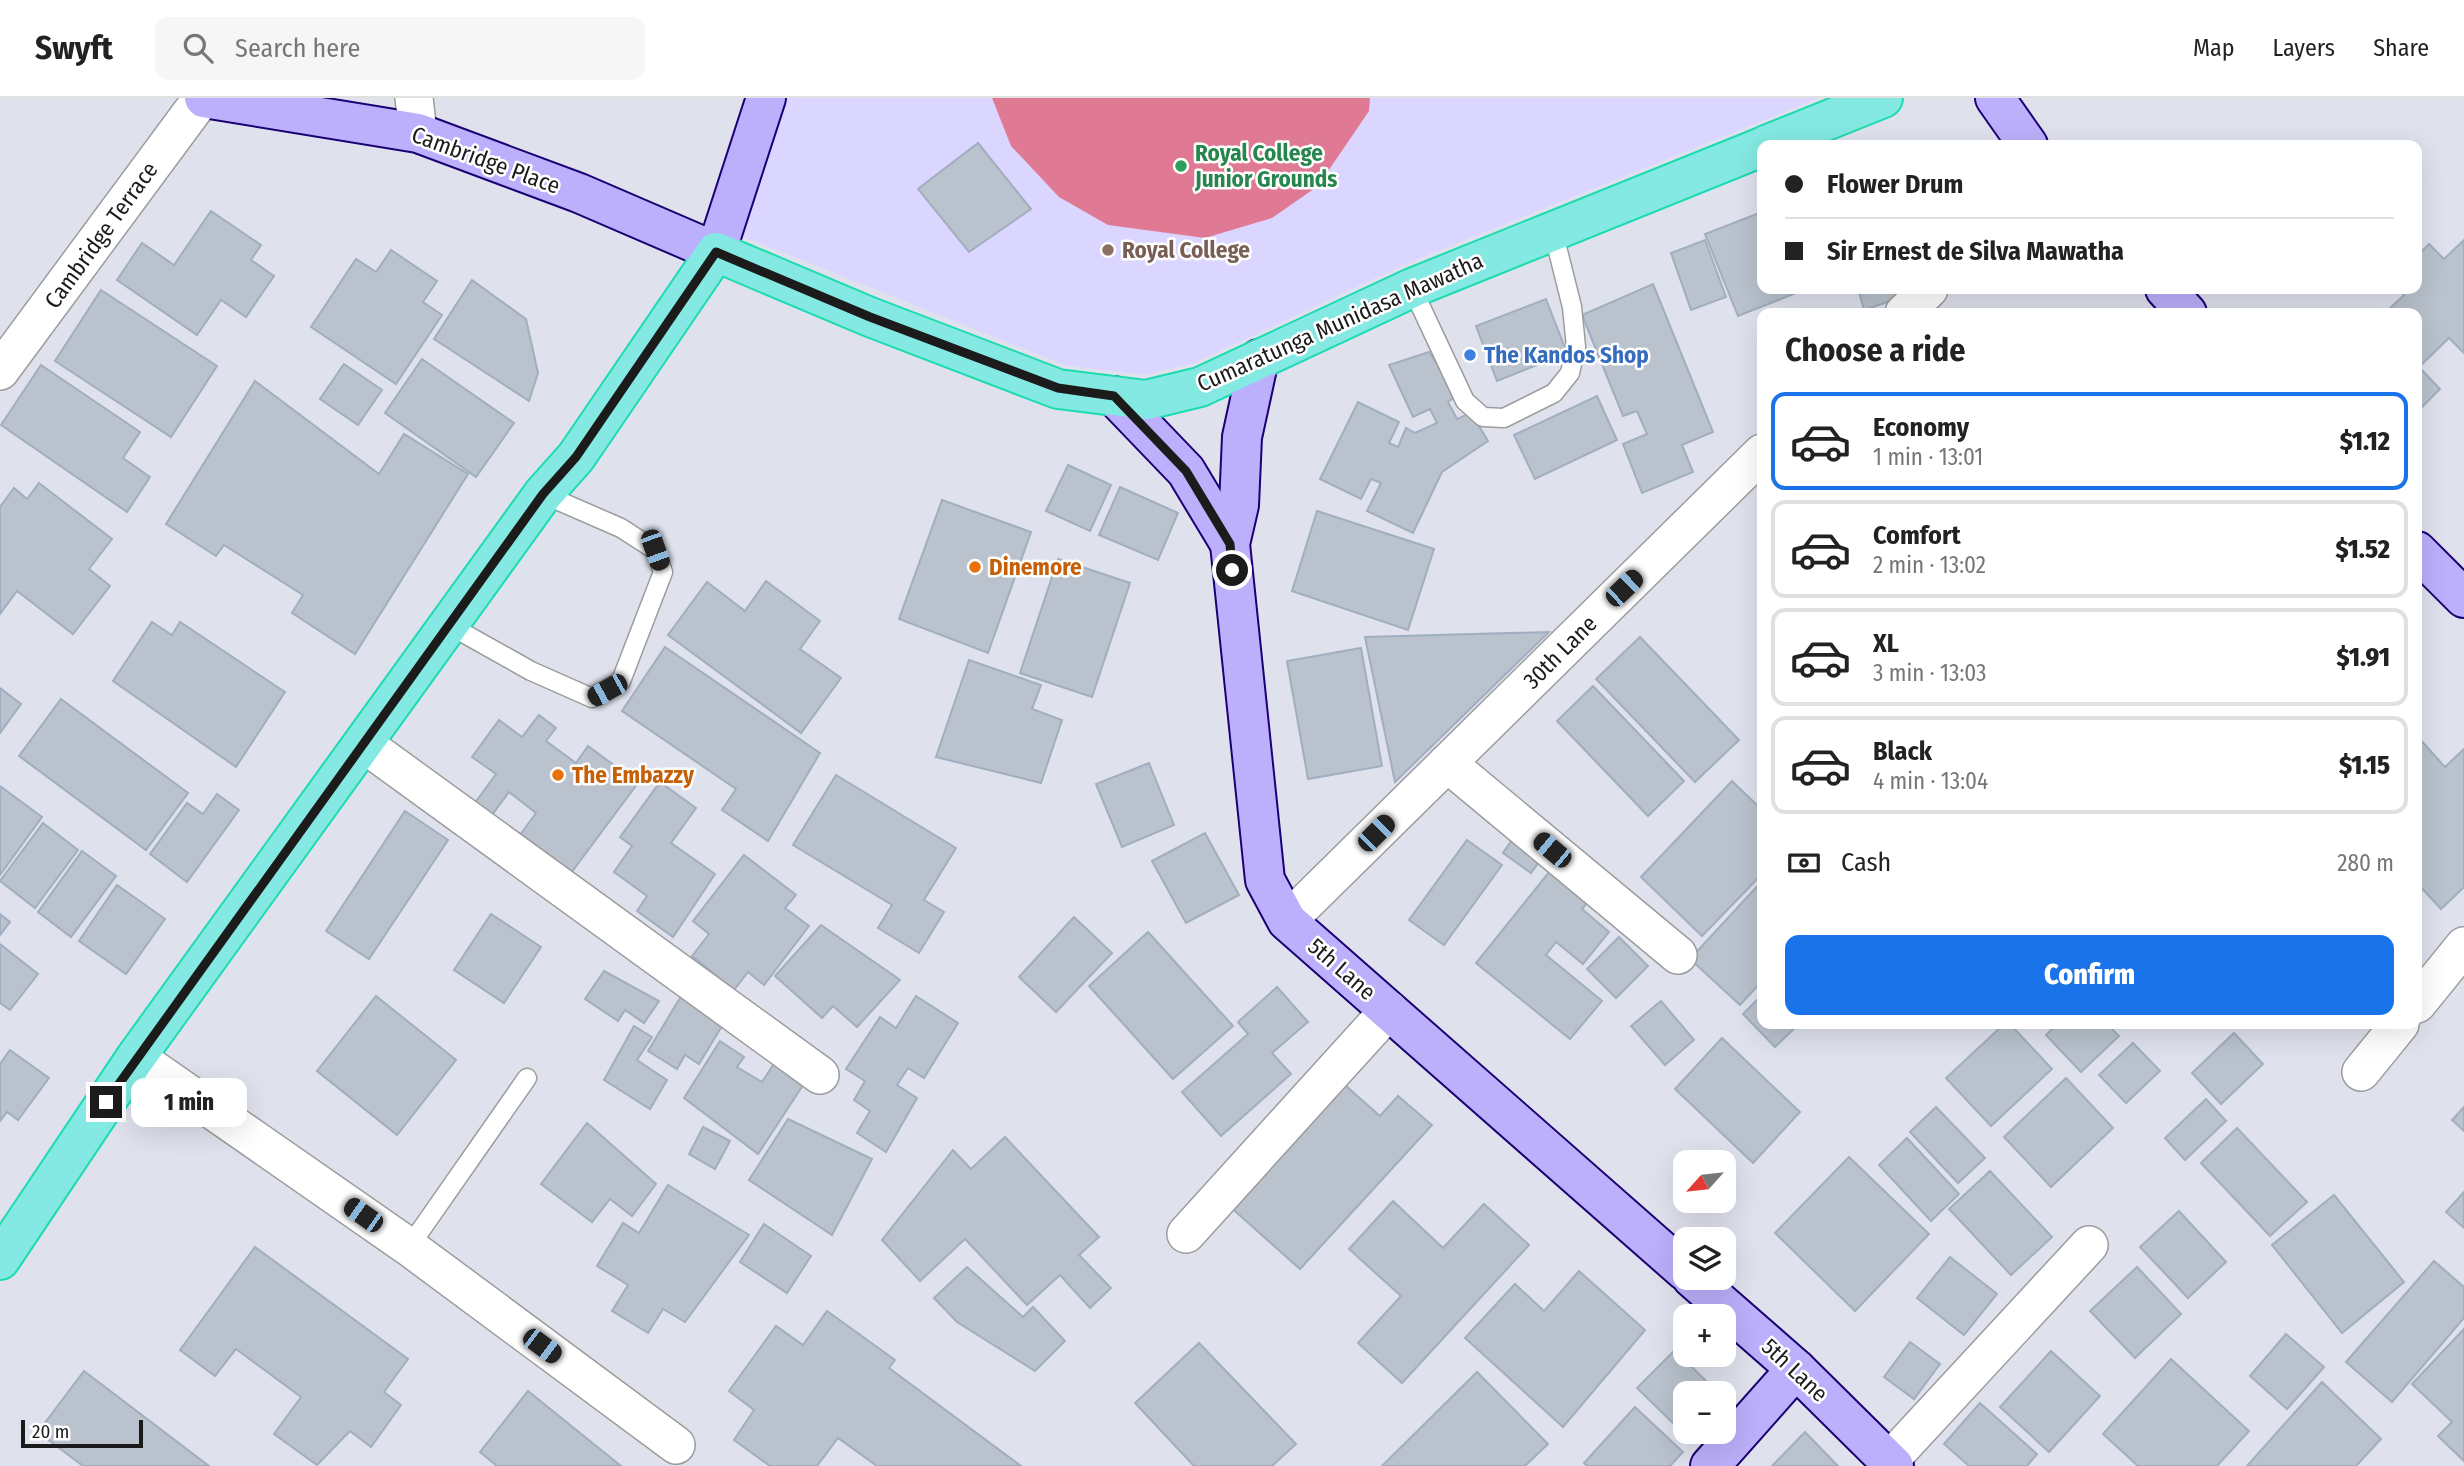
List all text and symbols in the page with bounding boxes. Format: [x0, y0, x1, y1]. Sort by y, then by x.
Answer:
search box [155, 17, 645, 80]
text: Swyft [35, 28, 113, 68]
icon: search [179, 29, 217, 67]
text: Search here [235, 33, 360, 64]
text: Map [2193, 34, 2235, 62]
text: Layers [2273, 34, 2335, 62]
text: Share [2373, 34, 2429, 62]
street label: Cambridge Place [408, 120, 564, 200]
place label: Royal College Junior Grounds [1194, 139, 1337, 193]
street label: Cambridge Terrace [38, 156, 164, 314]
marker: Royal College Junior Grounds [1173, 158, 1189, 174]
text: Flower Drum [1827, 169, 1963, 200]
place label: Royal College [1122, 236, 1250, 264]
text: Sir Ernest de Silva Mawatha [1827, 236, 2124, 267]
marker: Royal College [1100, 242, 1116, 258]
street label: Cumaratunga Munidasa Mawatha [1193, 246, 1487, 398]
text: Choose a ride [1785, 331, 1966, 369]
place label: The Kandos Shop [1484, 341, 1649, 369]
marker: The Kandos Shop [1462, 347, 1478, 363]
icon: car [1789, 410, 1852, 473]
text: Economy [1873, 412, 1969, 443]
text: $1.12 [2340, 426, 2390, 457]
text: 1 min · 13:01 [1873, 443, 1983, 471]
icon: car [1789, 518, 1852, 581]
text: Comfort [1873, 520, 1961, 551]
car [638, 527, 673, 573]
text: $1.52 [2335, 534, 2390, 565]
text: 2 min · 13:02 [1873, 551, 1986, 579]
place label: Dinemore [989, 553, 1082, 581]
route start [1216, 554, 1248, 586]
marker: Dinemore [967, 559, 983, 575]
car [1602, 566, 1647, 610]
street label: 30th Lane [1518, 610, 1602, 694]
icon: car [1789, 626, 1852, 689]
text: XL [1873, 628, 1899, 659]
text: $1.91 [2337, 642, 2390, 673]
text: 3 min · 13:03 [1873, 659, 1986, 687]
car [584, 671, 631, 709]
icon: car [1789, 734, 1852, 797]
text: Black [1873, 736, 1932, 767]
text: $1.15 [2339, 750, 2390, 781]
place label: The Embazzy [572, 761, 695, 789]
marker: The Embazzy [550, 767, 566, 783]
text: 4 min · 13:04 [1873, 767, 1988, 795]
car [1354, 811, 1399, 855]
car [1530, 828, 1575, 872]
icon: cash [1785, 844, 1823, 882]
text: Cash [1841, 847, 1891, 878]
text: 280 m [2337, 849, 2394, 877]
street label: 5th Lane [1303, 932, 1381, 1006]
button: Confirm [1785, 935, 2394, 1015]
callout: 1 min [130, 1077, 246, 1126]
route end [90, 1086, 122, 1118]
text: 1 min [164, 1088, 214, 1116]
north arrow [1673, 1150, 1736, 1213]
map controls [1673, 1150, 1736, 1444]
car [340, 1194, 387, 1236]
button: layers [1673, 1227, 1736, 1290]
button: + [1673, 1304, 1736, 1367]
car [519, 1325, 566, 1367]
street label: 5th Lane [1756, 1332, 1834, 1408]
button: − [1673, 1381, 1736, 1444]
scale bar [21, 1417, 144, 1449]
text: 20 m [32, 1420, 69, 1443]

